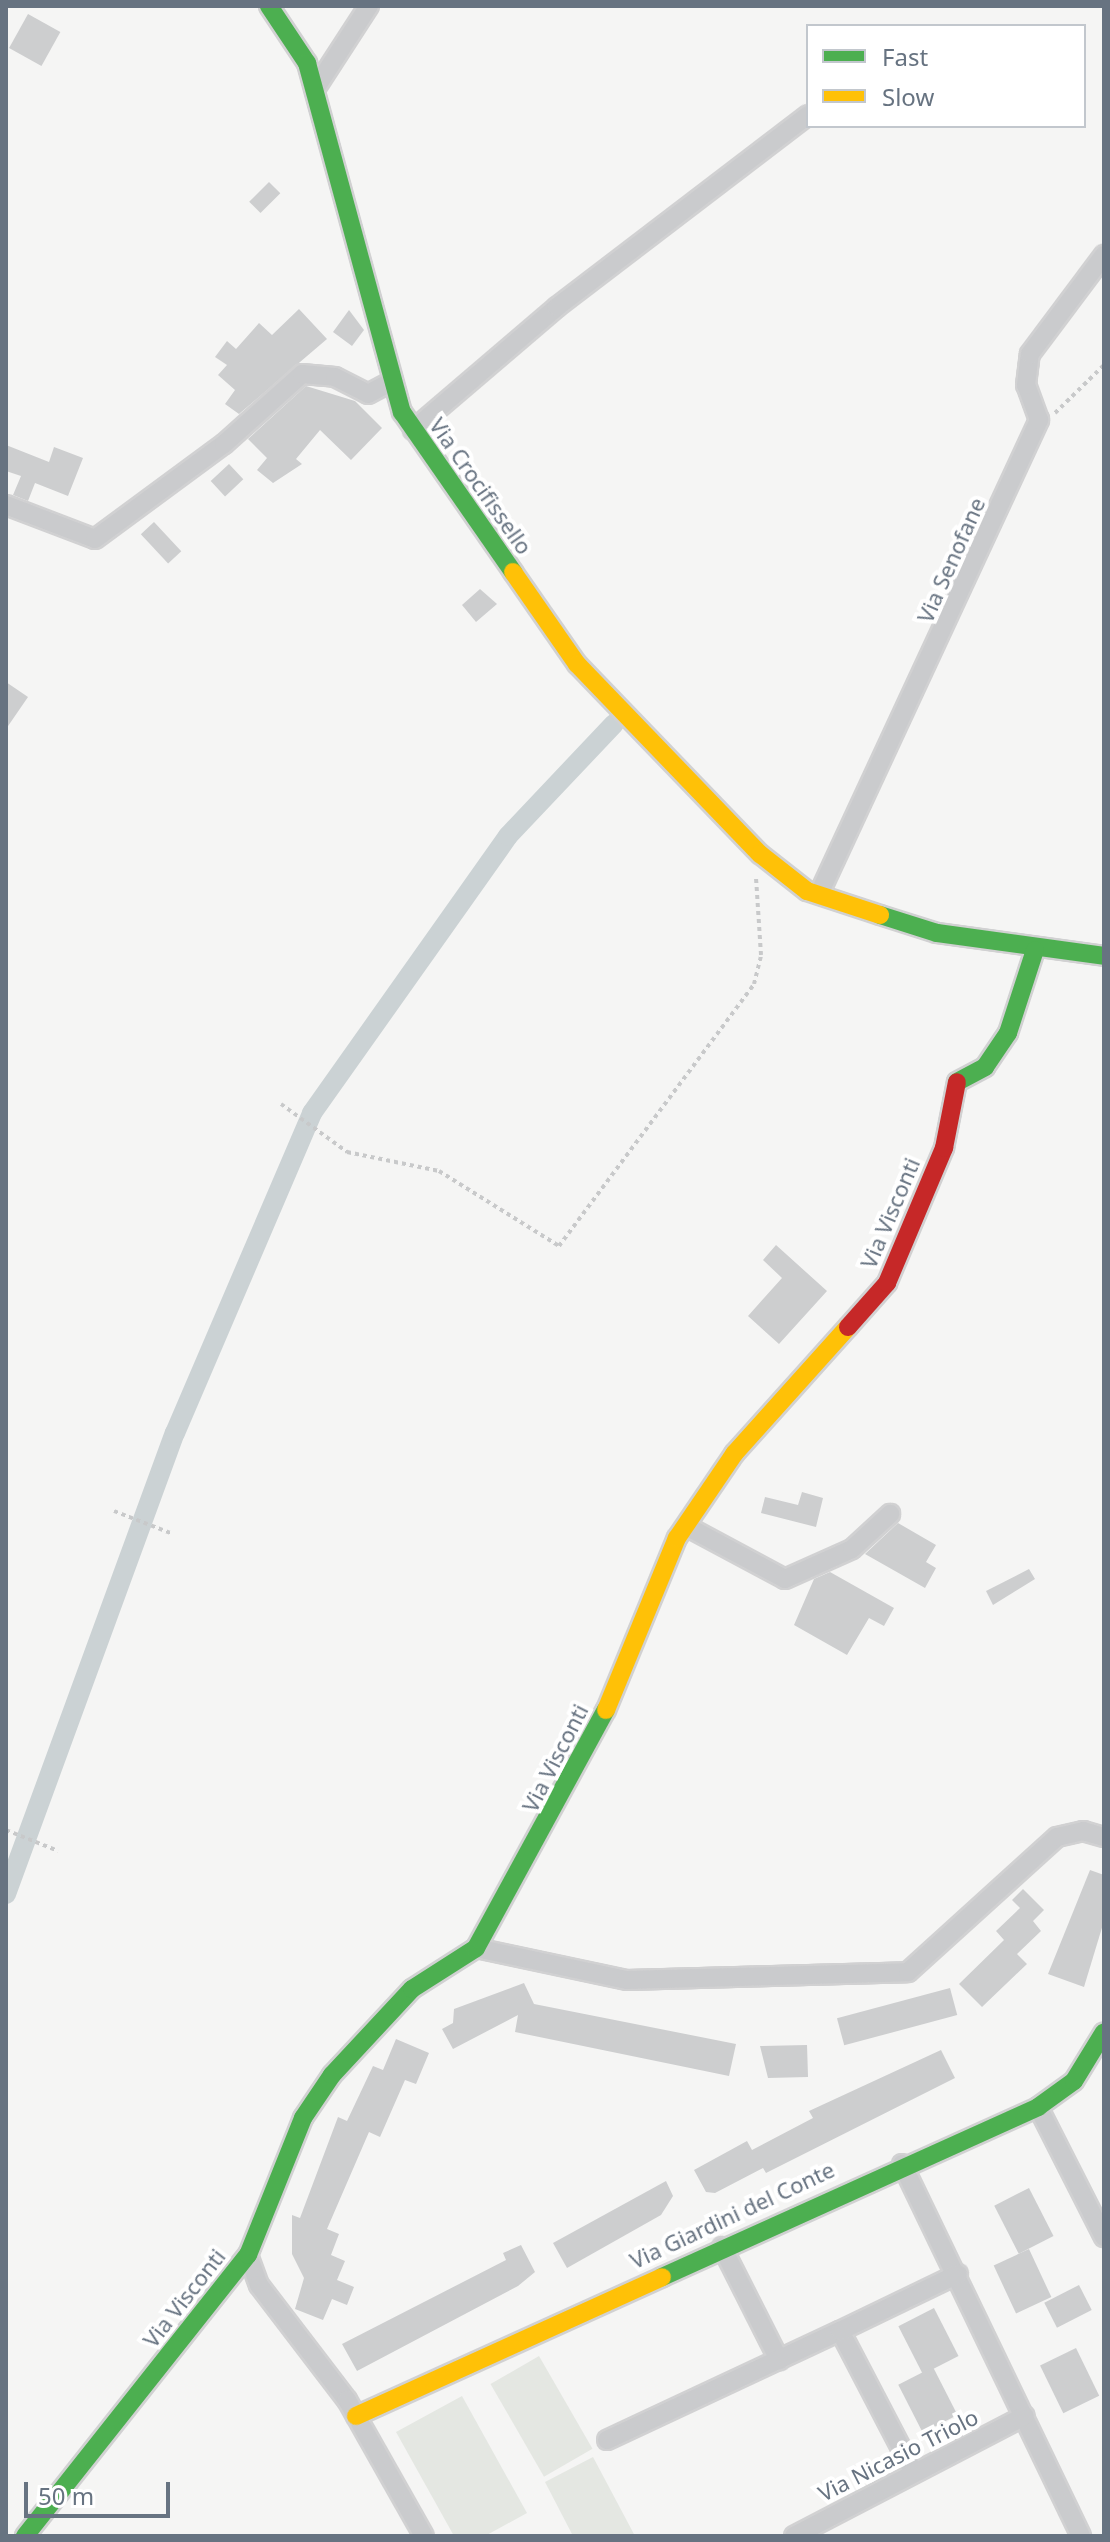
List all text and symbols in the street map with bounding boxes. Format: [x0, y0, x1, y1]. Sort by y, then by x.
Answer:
legend [806, 24, 1086, 128]
text: Fast [882, 40, 928, 73]
text: Slow [882, 80, 934, 113]
street label: Via Crocifissello [424, 413, 538, 559]
street label: Via Senofane [912, 493, 990, 627]
street label: Via Visconti [855, 1154, 925, 1272]
street label: Via Visconti [517, 1700, 593, 1816]
street label: Via Giardini del Conte [626, 2156, 838, 2274]
street label: Via Visconti [137, 2244, 231, 2352]
street label: Via Nicasio Triolo [814, 2403, 982, 2507]
scale bar [28, 2466, 174, 2516]
text: 50 m [38, 2479, 94, 2512]

